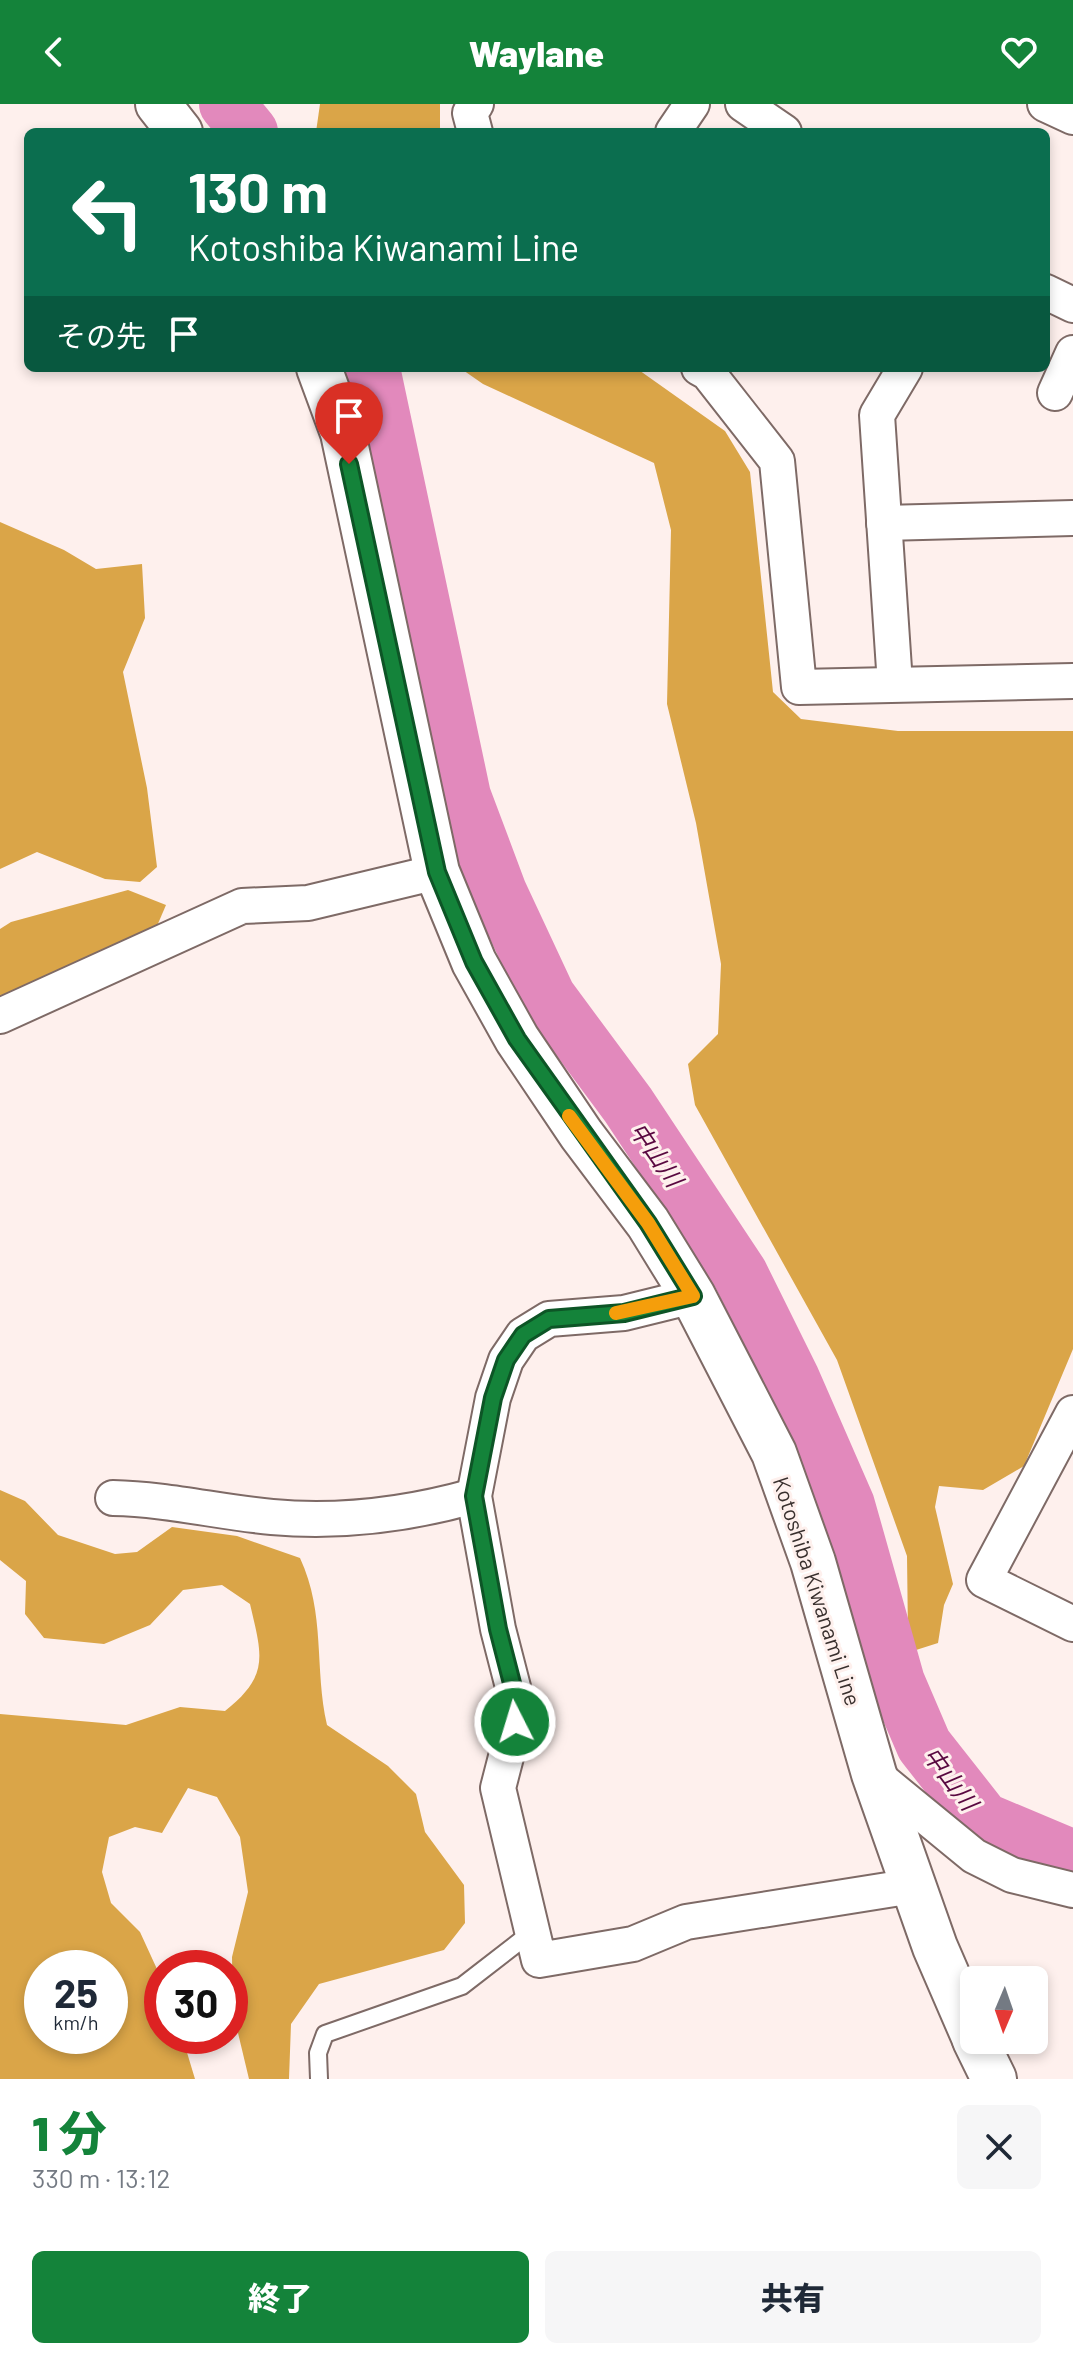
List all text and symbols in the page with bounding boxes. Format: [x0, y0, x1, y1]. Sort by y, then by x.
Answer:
icon: back [32, 30, 76, 74]
icon: heart [997, 30, 1041, 74]
text: Waylane [469, 31, 604, 74]
text: 130 m [188, 157, 328, 224]
icon: left [56, 160, 160, 264]
text: Kotoshiba Kiwanami Line [188, 225, 579, 268]
icon: arrive [162, 312, 206, 356]
text: その先 [56, 317, 146, 353]
pin [315, 382, 383, 464]
icon: arrive [327, 394, 371, 438]
water label: 中山川 [624, 1116, 691, 1194]
street label: Kotoshiba Kiwanami Line [769, 1473, 867, 1709]
position arrow [473, 1680, 557, 1764]
water label: 中山川 [918, 1741, 986, 1818]
speed limit sign: 30 [144, 1950, 248, 2054]
north arrow [960, 1966, 1048, 2054]
map controls [960, 1966, 1048, 2054]
text: 25 [54, 1968, 98, 2016]
text: km/h [53, 2010, 99, 2034]
text: 1 分 [32, 2103, 107, 2161]
button: close [957, 2105, 1041, 2189]
text: 330 m · 13:12 [32, 2162, 170, 2193]
button: 終了 [32, 2251, 529, 2343]
button: 共有 [545, 2251, 1041, 2343]

